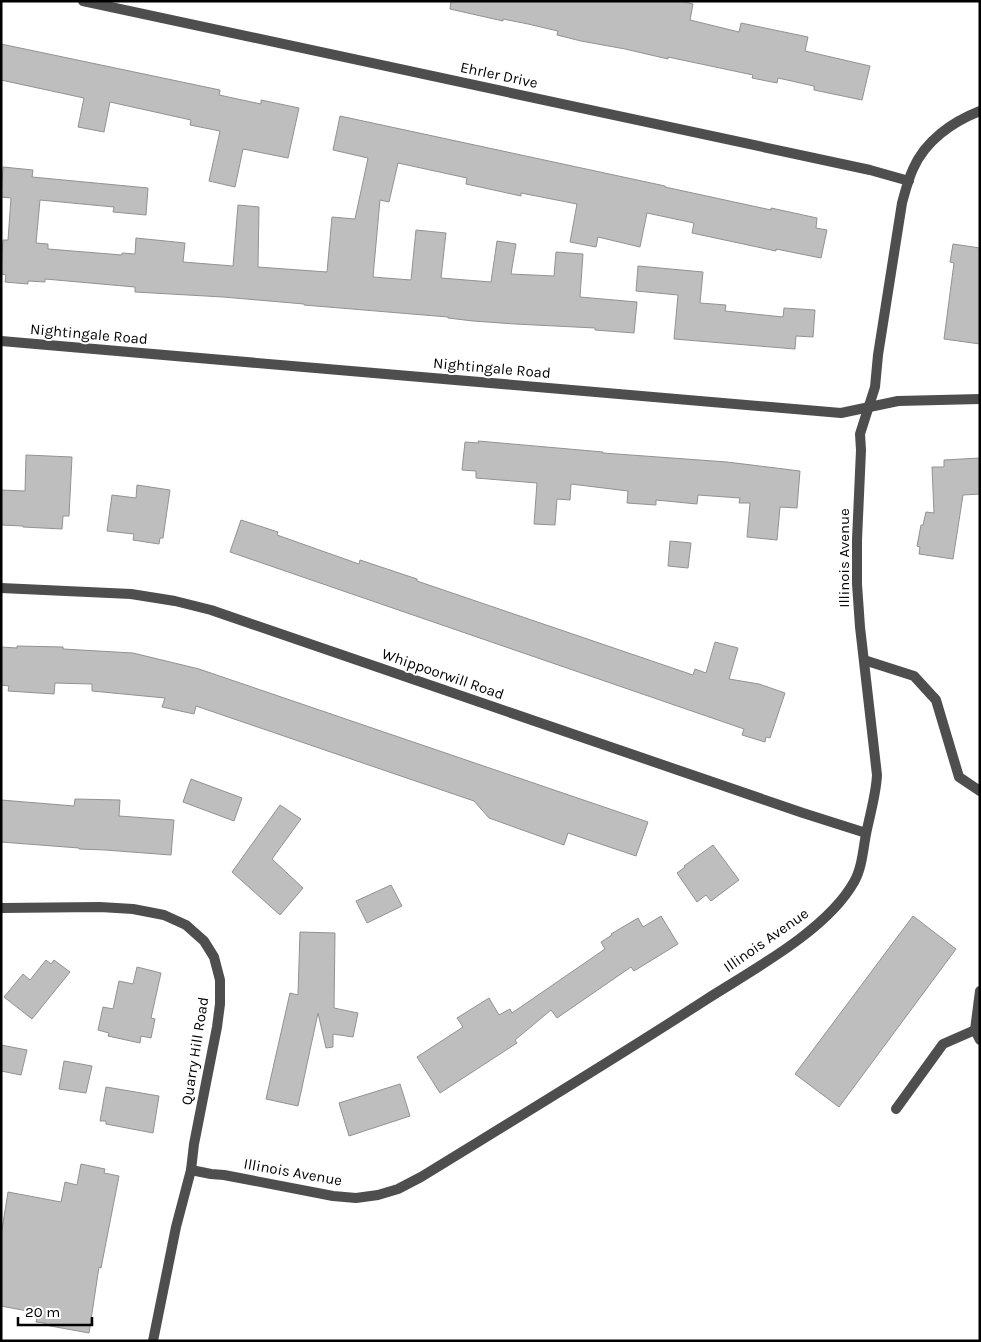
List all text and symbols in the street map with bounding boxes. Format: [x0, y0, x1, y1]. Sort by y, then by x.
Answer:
street label: Ehrler Drive [459, 58, 539, 92]
street label: Nightingale Road [29, 320, 149, 348]
street label: Nightingale Road [432, 354, 552, 382]
street label: Illinois Avenue [835, 508, 853, 608]
street label: Whippoorwill Road [379, 645, 507, 703]
street label: Illinois Avenue [720, 904, 812, 976]
street label: Quarry Hill Road [178, 996, 212, 1106]
street label: Illinois Avenue [242, 1154, 344, 1190]
scale bar [18, 1294, 91, 1326]
text: 20 m [25, 1303, 60, 1321]

